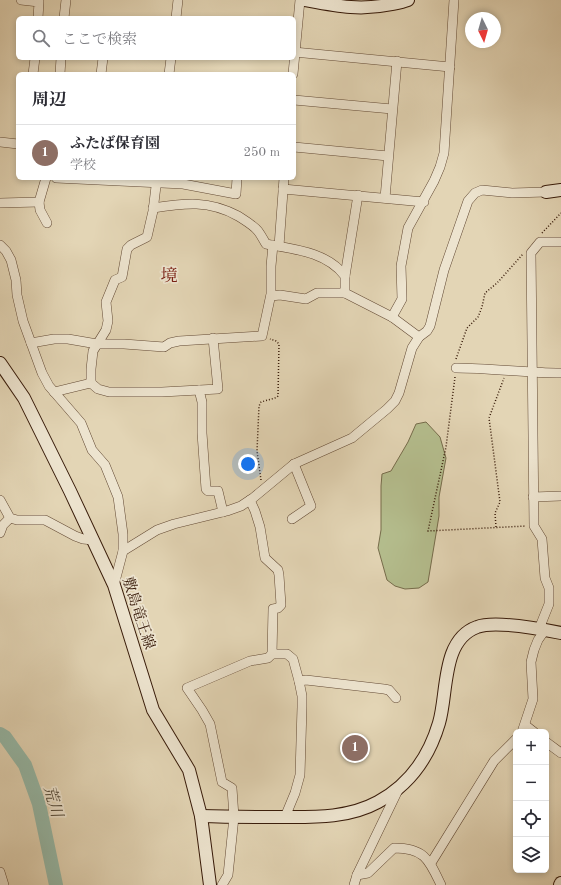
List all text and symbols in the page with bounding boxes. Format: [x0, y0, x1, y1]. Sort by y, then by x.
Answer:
north arrow [465, 12, 501, 48]
search box [16, 16, 296, 60]
icon: search [30, 27, 52, 49]
text: ここで検索 [62, 33, 137, 48]
text: 周辺 [32, 92, 66, 109]
text: ふたば保育園 [70, 137, 160, 152]
text: 1 [41, 146, 49, 159]
text: 250 m [243, 146, 280, 159]
text: 学校 [70, 159, 96, 172]
district label: 境 [161, 266, 178, 285]
your location [238, 454, 258, 474]
street label: 敷島竜王線 [119, 575, 158, 651]
map controls [513, 729, 549, 873]
button: + [513, 729, 549, 765]
pin: 1 [342, 733, 368, 763]
button: − [513, 765, 549, 801]
water label: 荒川 [40, 783, 67, 821]
button: locate [513, 801, 549, 837]
button: layers [513, 837, 549, 873]

